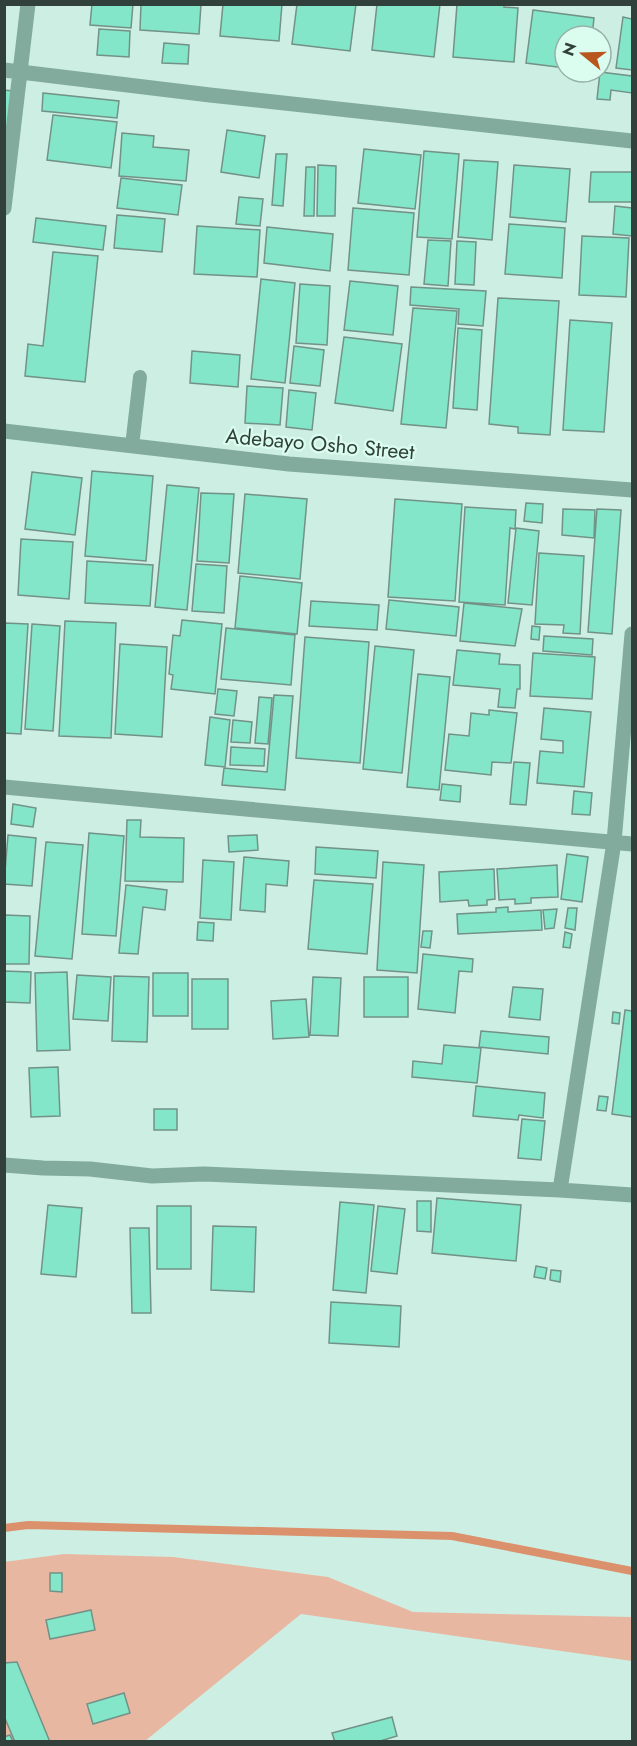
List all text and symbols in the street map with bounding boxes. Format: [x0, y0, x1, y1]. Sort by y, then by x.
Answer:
north arrow [553, 24, 613, 84]
text: N [556, 40, 582, 59]
street label: Adebayo Osho Street [224, 421, 416, 467]

